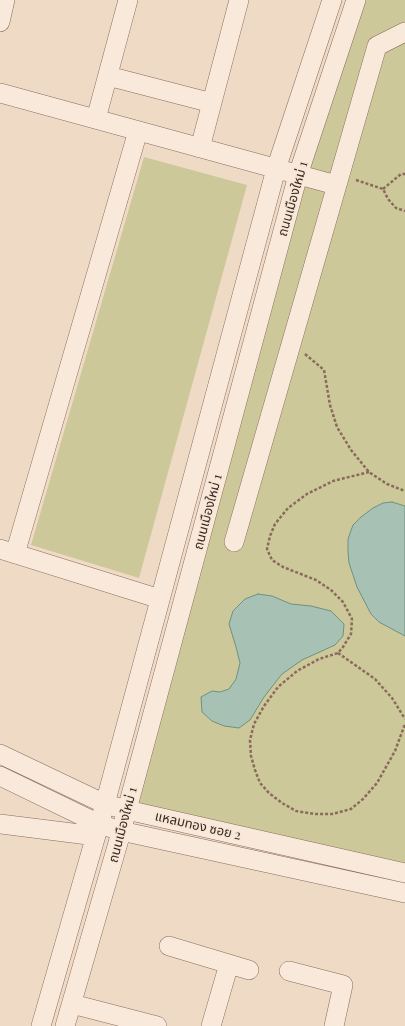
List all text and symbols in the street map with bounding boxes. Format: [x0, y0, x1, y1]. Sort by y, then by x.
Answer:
street label: ถนนเมืองใหม่ 1 [275, 160, 311, 238]
street label: ถนนเมืองใหม่ 1 [190, 473, 226, 551]
street label: ถนนเมืองใหม่ 1 [105, 786, 141, 864]
street label: แหลมทอง ซอย 2 [153, 809, 243, 843]

